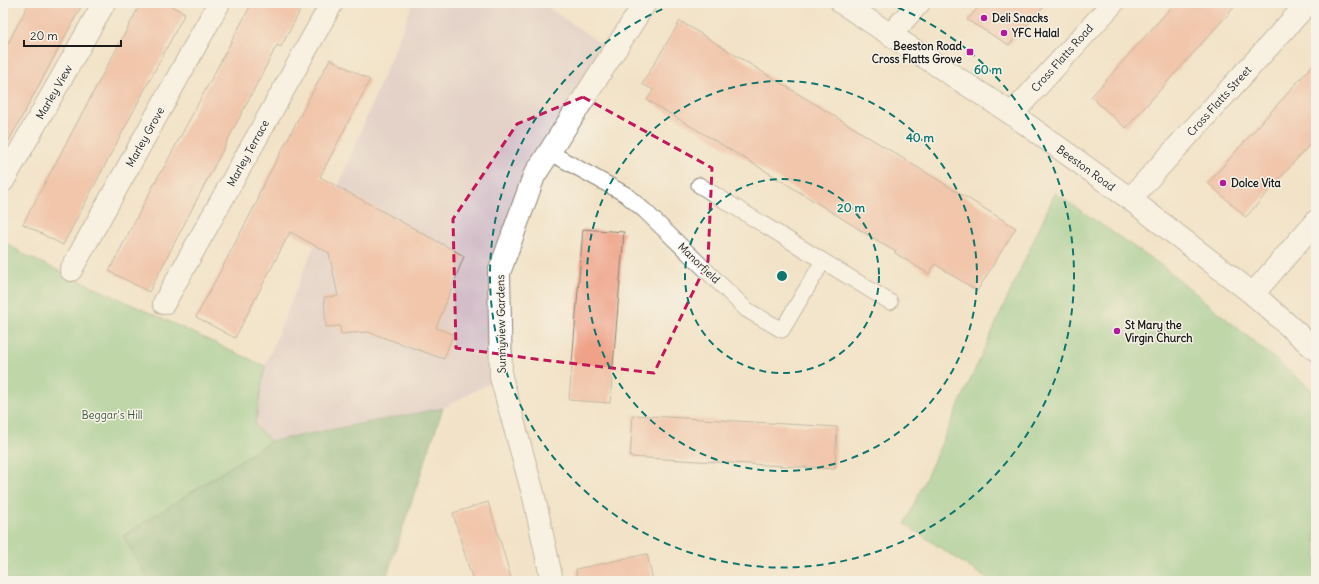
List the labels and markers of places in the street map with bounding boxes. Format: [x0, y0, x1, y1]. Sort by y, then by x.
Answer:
place label: Deli Snacks [992, 11, 1048, 25]
marker: Deli Snacks [979, 13, 989, 23]
place label: YFC Halal [1011, 26, 1060, 40]
marker: YFC Halal [999, 28, 1009, 38]
place label: Beeston Road Cross Flatts Grove [872, 39, 963, 66]
marker: Beeston Road Cross Flatts Grove [965, 47, 975, 57]
place label: Dolce Vita [1231, 176, 1281, 190]
marker: Dolce Vita [1218, 178, 1228, 188]
centre of rings [775, 269, 789, 283]
place label: St Mary the Virgin Church [1125, 318, 1193, 346]
marker: St Mary the Virgin Church [1112, 326, 1122, 336]

